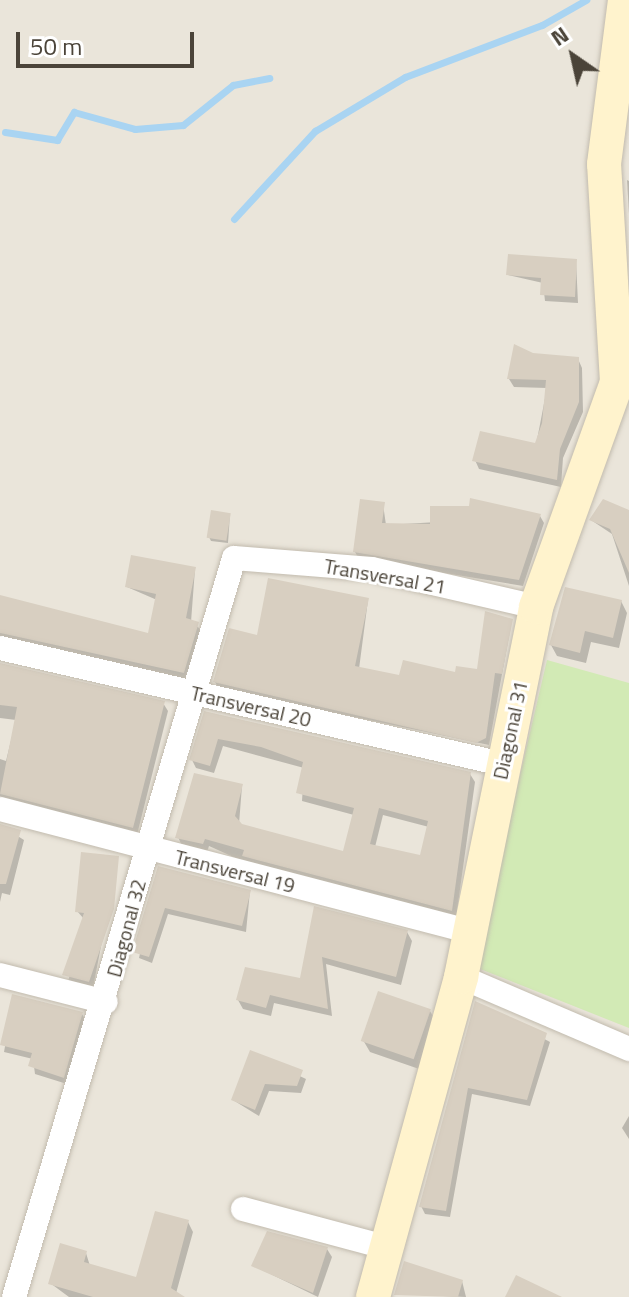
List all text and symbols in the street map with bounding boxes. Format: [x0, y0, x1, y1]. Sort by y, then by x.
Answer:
scale bar [20, 16, 198, 66]
north arrow [533, 16, 613, 96]
text: N [544, 18, 575, 54]
text: 50 m [30, 28, 82, 64]
street label: Transversal 21 [322, 554, 448, 598]
street label: Diagonal 31 [488, 678, 532, 782]
street label: Transversal 20 [188, 680, 314, 732]
street label: Transversal 19 [173, 844, 297, 898]
street label: Diagonal 32 [101, 876, 151, 980]

